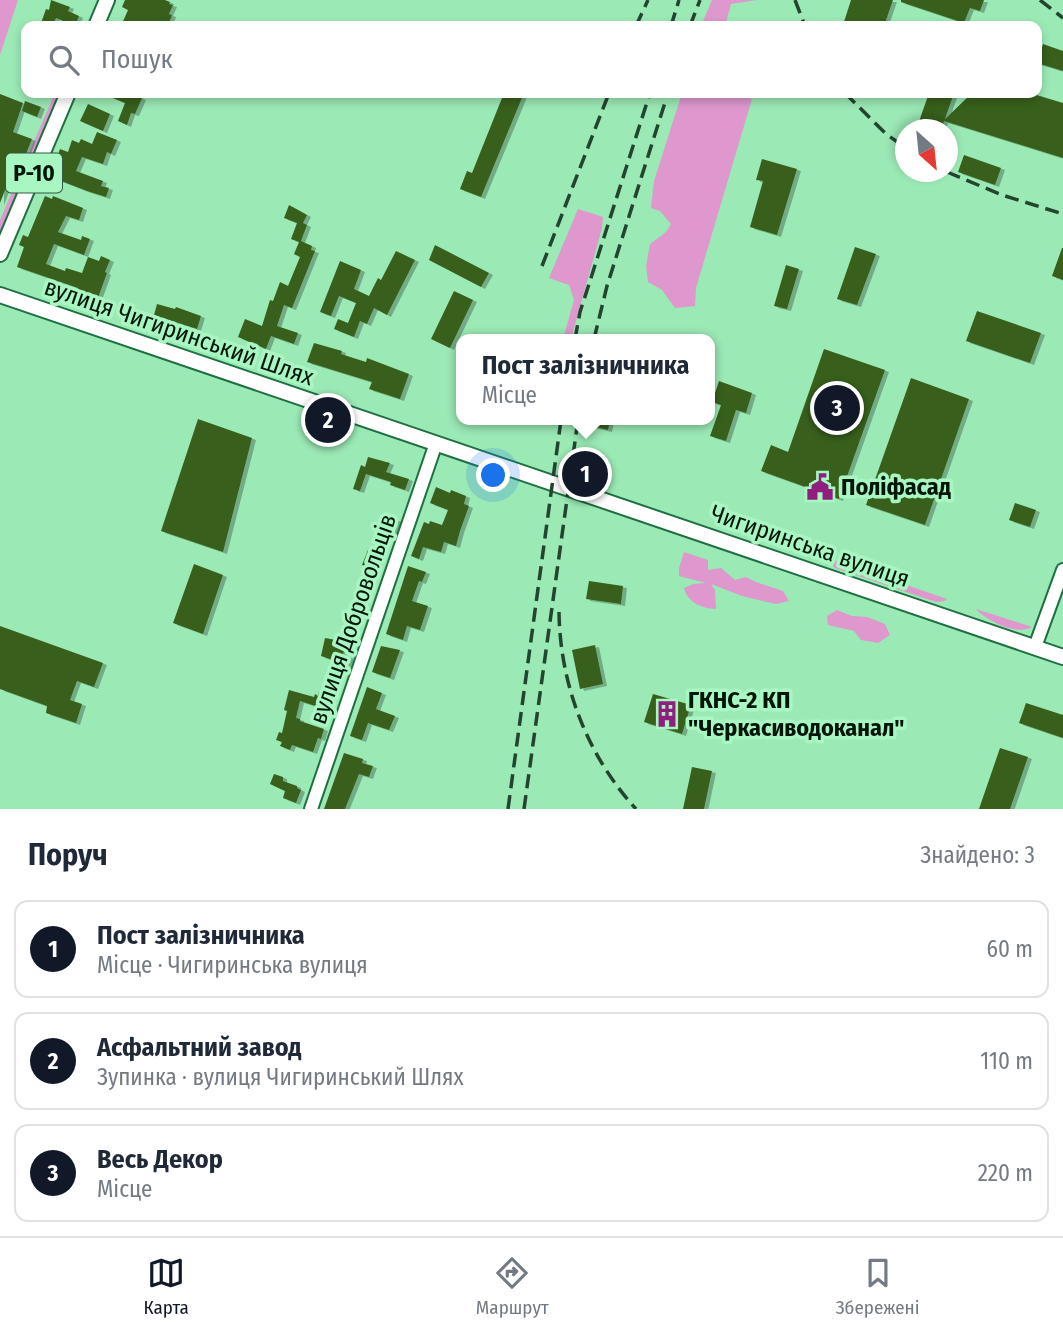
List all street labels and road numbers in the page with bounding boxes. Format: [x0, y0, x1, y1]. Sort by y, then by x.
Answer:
road number: Р-10 [6, 154, 62, 192]
street label: вулиця Чигиринський Шлях [41, 273, 318, 391]
street label: Чигиринська вулиця [707, 499, 913, 593]
street label: вулиця Добровольців [304, 510, 402, 728]

